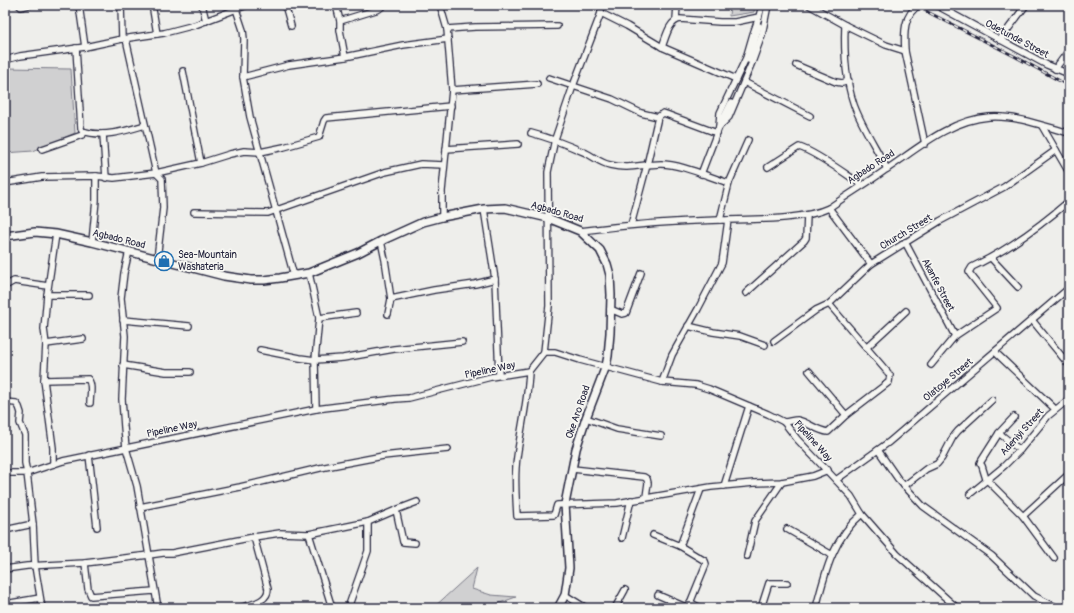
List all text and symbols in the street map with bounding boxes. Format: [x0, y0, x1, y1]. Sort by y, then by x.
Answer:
street label: Odetunde Street [983, 17, 1052, 61]
street label: Agbado Road [845, 147, 897, 187]
street label: Agbado Road [529, 199, 585, 225]
street label: Church Street [878, 211, 935, 252]
street label: Agbado Road [91, 227, 147, 251]
place label: Sea-Mountain Washateria [178, 249, 237, 273]
shop icon: Sea-Mountain Washateria [153, 250, 175, 272]
street label: Akanfe Street [919, 256, 957, 314]
street label: Olatoye Street [921, 355, 976, 404]
street label: Pipeline Way [464, 359, 517, 381]
street label: Oke Aro Road [563, 384, 593, 440]
street label: Adeniyi Street [998, 405, 1047, 458]
street label: Pipeline Way [146, 418, 199, 440]
street label: Pipeline Way [791, 418, 835, 465]

